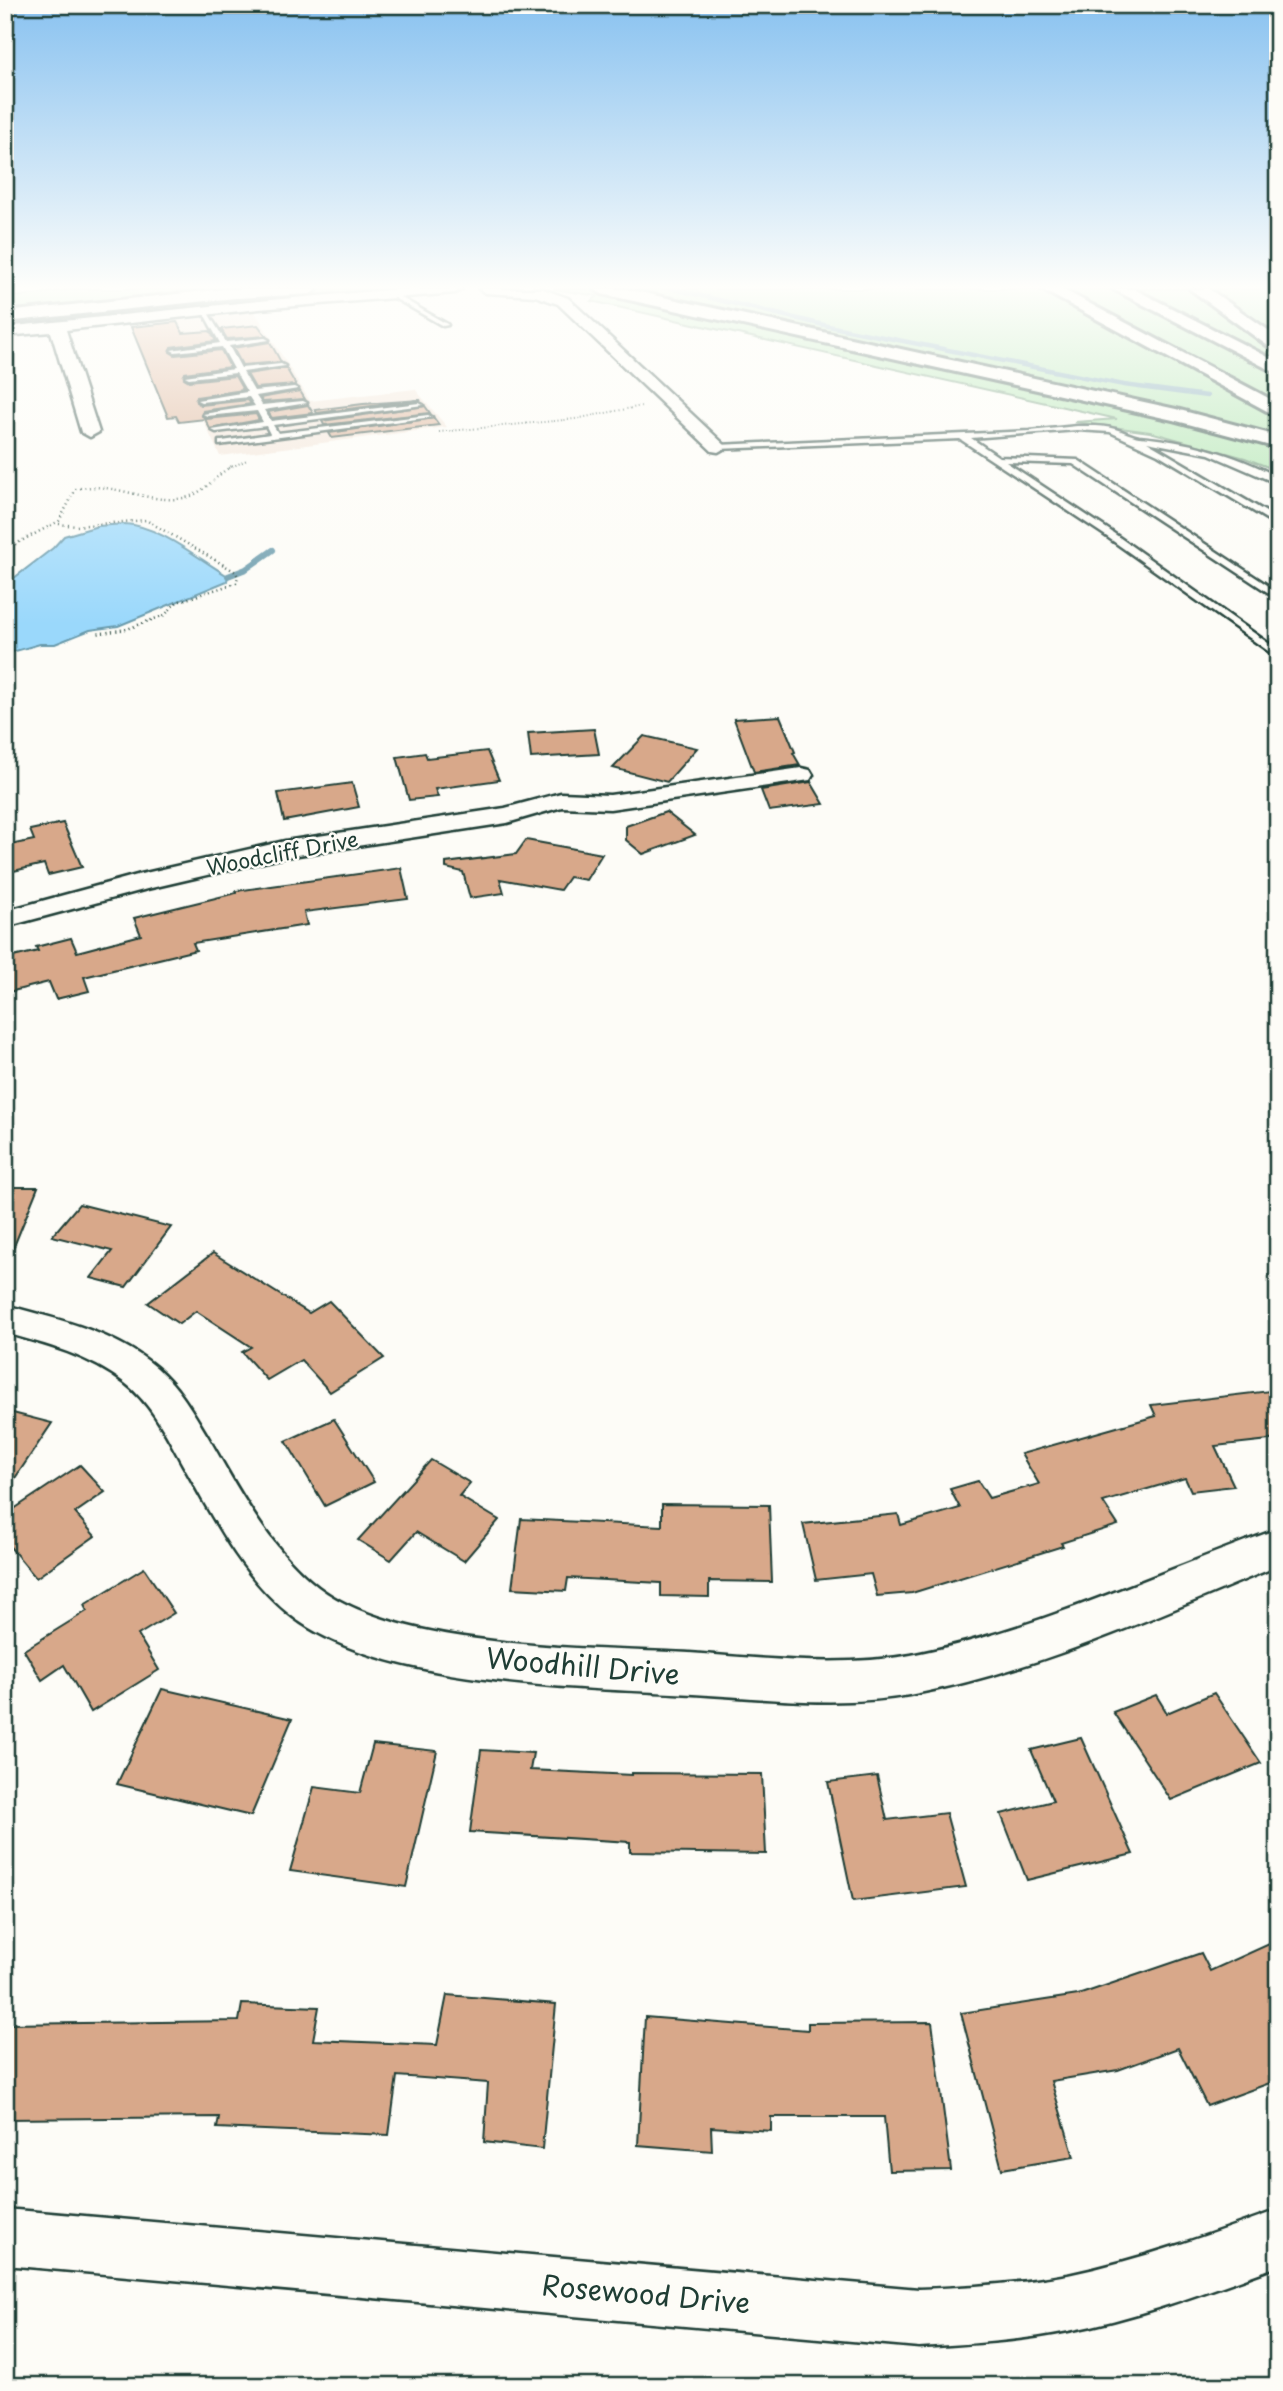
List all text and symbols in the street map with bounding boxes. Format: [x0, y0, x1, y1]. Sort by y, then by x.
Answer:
street label: Woodcliff Drive [203, 822, 361, 882]
street label: Woodhill Drive [484, 1635, 682, 1695]
street label: Rosewood Drive [540, 2262, 752, 2324]

